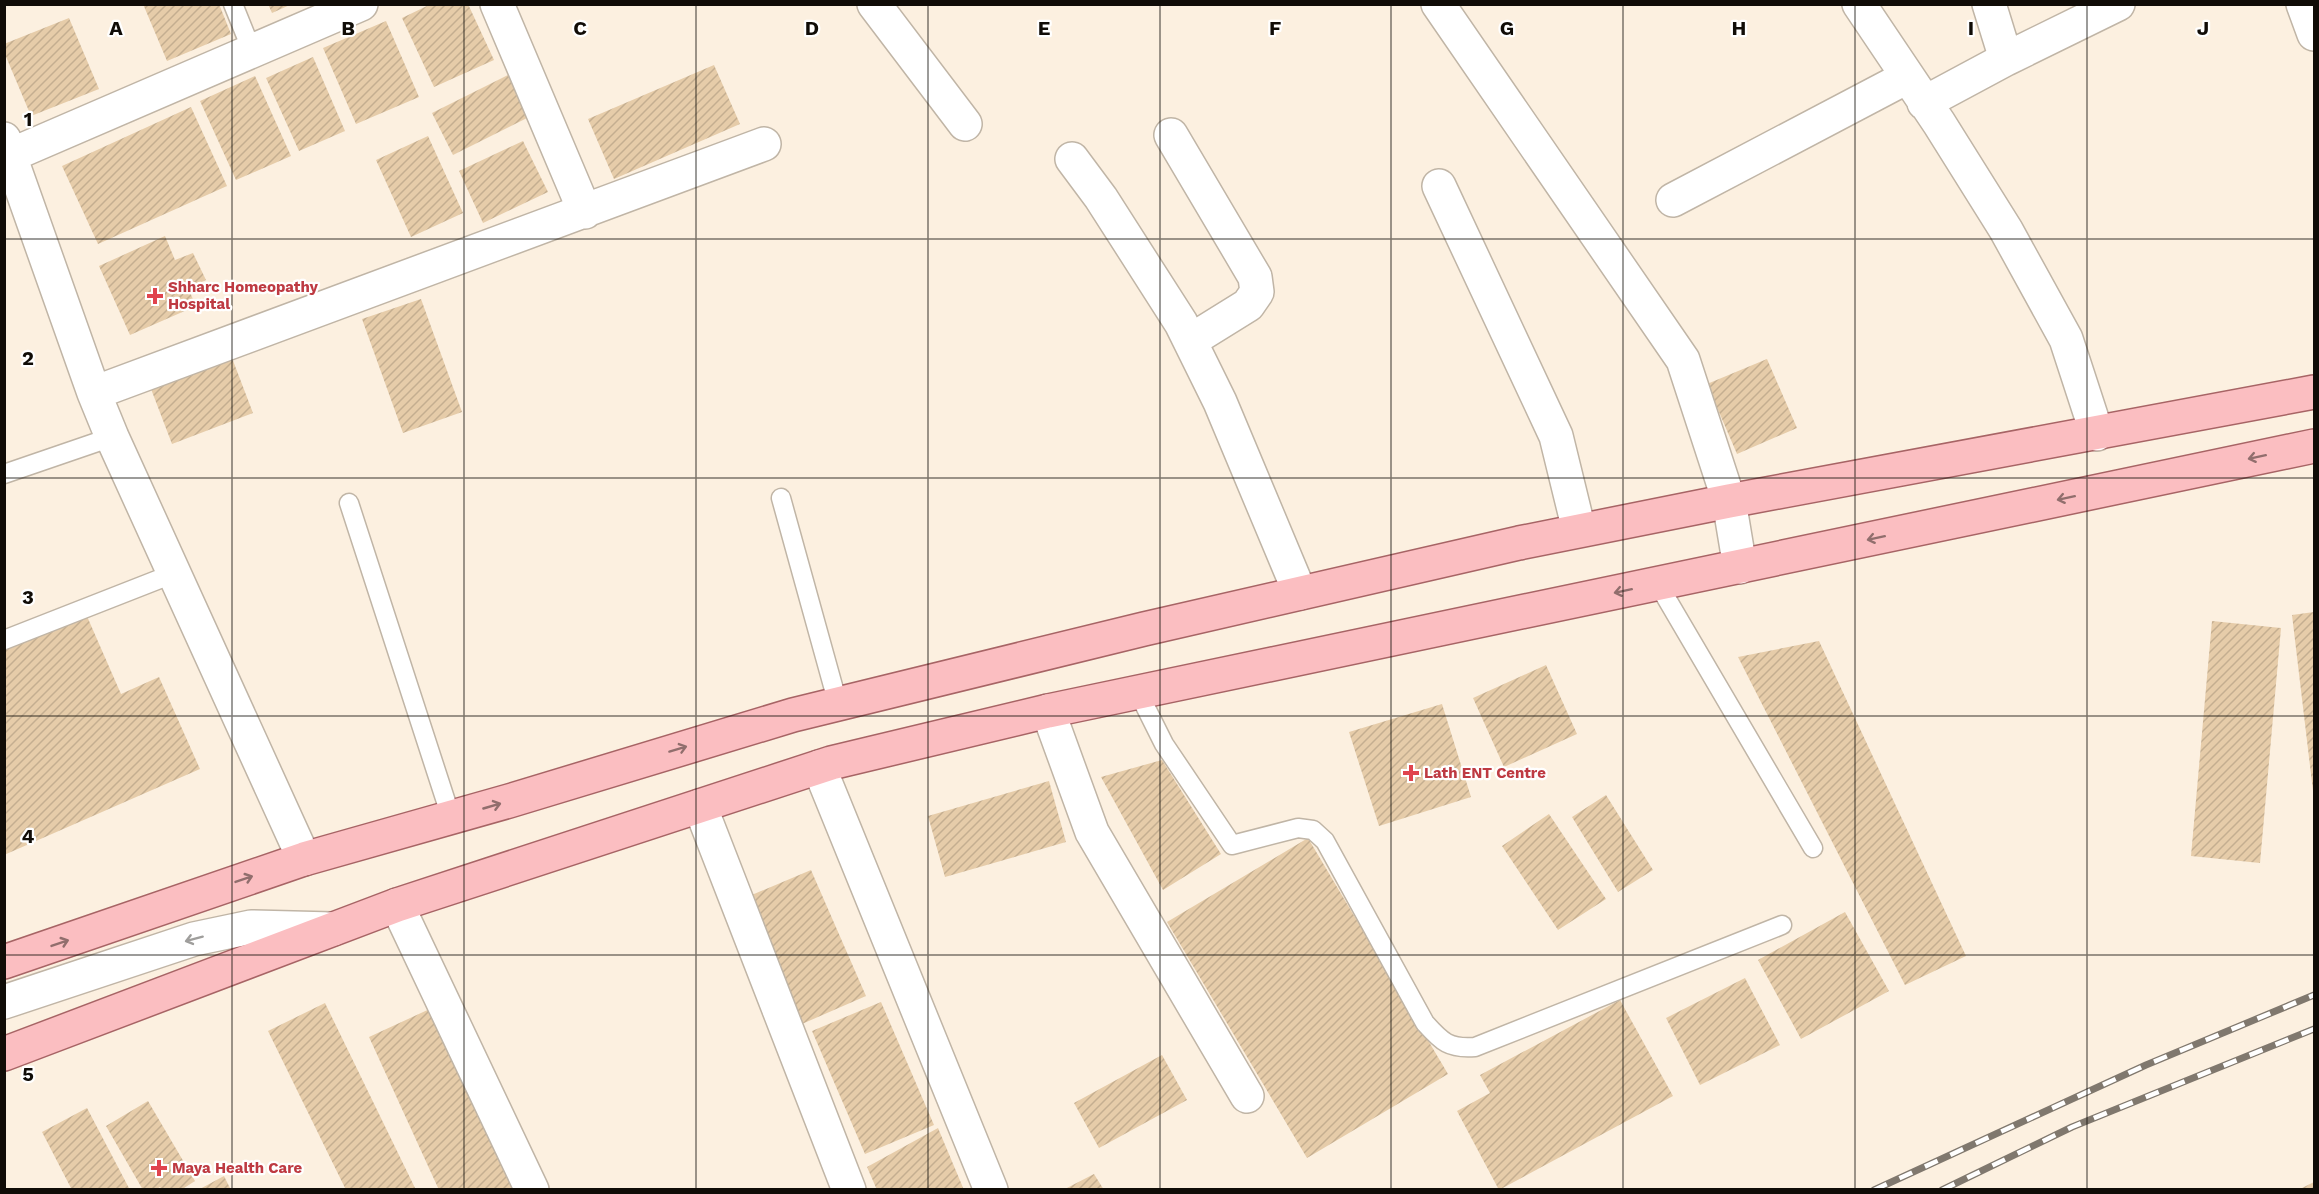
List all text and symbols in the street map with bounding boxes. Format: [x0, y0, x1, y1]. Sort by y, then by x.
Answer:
text: A [109, 16, 123, 40]
text: B [341, 16, 355, 40]
text: C [573, 16, 587, 40]
text: D [805, 16, 819, 40]
text: E [1038, 16, 1050, 40]
text: F [1269, 16, 1281, 40]
text: G [1500, 16, 1514, 40]
text: H [1732, 16, 1746, 40]
text: I [1968, 16, 1974, 40]
text: J [2197, 16, 2209, 40]
text: 1 [24, 107, 32, 131]
place label: Shharc Homeopathy Hospital [168, 278, 318, 313]
marker: Shharc Homeopathy Hospital [146, 287, 164, 305]
text: 2 [22, 346, 34, 370]
one-way arrow [2248, 452, 2267, 463]
one-way arrow [2057, 493, 2077, 504]
one-way arrow [1866, 533, 1886, 544]
text: 3 [22, 585, 34, 609]
one-way arrow [1614, 586, 1633, 597]
one-way arrow [668, 743, 687, 754]
marker: Lath ENT Centre [1402, 764, 1420, 782]
place label: Lath ENT Centre [1424, 764, 1546, 782]
one-way arrow [482, 800, 501, 811]
text: 4 [22, 824, 35, 848]
one-way arrow [234, 873, 253, 884]
one-way arrow [185, 934, 204, 946]
one-way arrow [50, 936, 69, 947]
text: 5 [22, 1062, 34, 1086]
marker: Maya Health Care [150, 1159, 168, 1177]
place label: Maya Health Care [172, 1159, 303, 1177]

